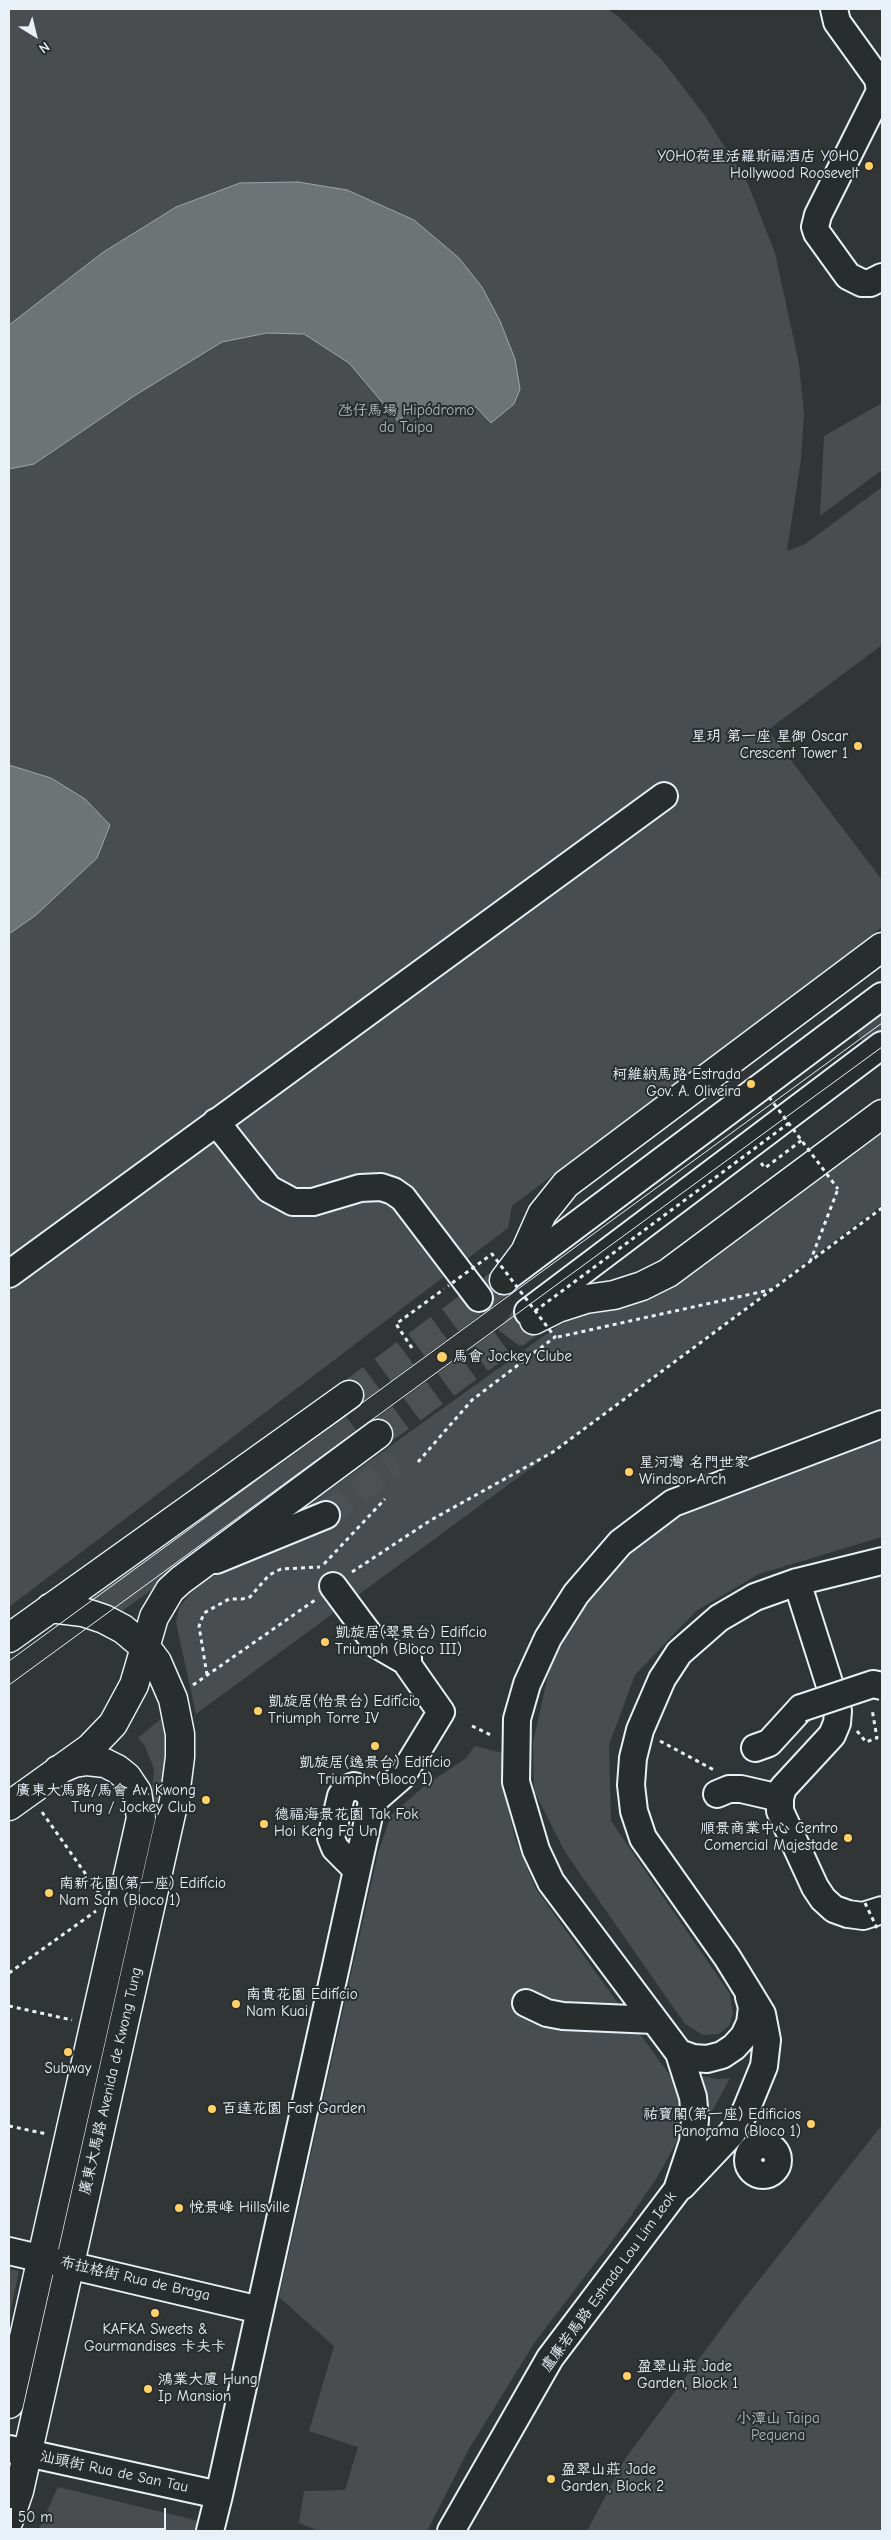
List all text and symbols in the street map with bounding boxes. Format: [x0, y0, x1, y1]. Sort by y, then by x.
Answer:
north arrow [10, 10, 60, 60]
text: N [35, 38, 53, 57]
place label: YOHO荷里活羅斯福酒店 YOHO Hollywood Roosevelt [657, 148, 859, 183]
marker: YOHO荷里活羅斯福酒店 YOHO Hollywood Roosevelt [863, 160, 875, 172]
park label: 氹仔馬場 Hipódromo da Taipa [337, 402, 475, 437]
place label: 星玥 第一座 星御 Oscar Crescent Tower 1 [691, 728, 848, 763]
marker: 星玥 第一座 星御 Oscar Crescent Tower 1 [852, 740, 864, 752]
place label: 柯維納馬路 Estrada Gov. A. Oliveira [612, 1066, 741, 1101]
marker: 柯維納馬路 Estrada Gov. A. Oliveira [745, 1078, 757, 1090]
place label: 馬會 Jockey Clube [453, 1348, 572, 1366]
marker: 馬會 Jockey Clube [435, 1350, 449, 1364]
place label: 星河灣 名門世家 Windsor Arch [639, 1454, 749, 1489]
marker: 星河灣 名門世家 Windsor Arch [623, 1466, 635, 1478]
place label: 凱旋居(翠景台) Edifício Triumph (Bloco III) [335, 1624, 487, 1659]
marker: 凱旋居(翠景台) Edifício Triumph (Bloco III) [319, 1636, 331, 1648]
place label: 凱旋居(怡景台) Edifício Triumph Torre IV [268, 1693, 420, 1728]
marker: 凱旋居(怡景台) Edifício Triumph Torre IV [252, 1705, 264, 1717]
marker: 凱旋居(逸景台) Edifício Triumph (Bloco I) [369, 1740, 381, 1752]
place label: 凱旋居(逸景台) Edifício Triumph (Bloco I) [299, 1754, 451, 1789]
place label: 廣東大馬路/馬會 Av. Kwong Tung / Jockey Club [16, 1782, 196, 1817]
marker: 廣東大馬路/馬會 Av. Kwong Tung / Jockey Club [200, 1794, 212, 1806]
place label: 德福海景花園 Tak Fok Hoi Keng Fa Un [274, 1806, 418, 1841]
marker: 德福海景花園 Tak Fok Hoi Keng Fa Un [258, 1818, 270, 1830]
place label: 順景商業中心 Centro Comercial Majestade [700, 1820, 838, 1855]
marker: 順景商業中心 Centro Comercial Majestade [842, 1832, 854, 1844]
place label: 南新花園(第一座) Edifício Nam San (Bloco 1) [59, 1875, 226, 1910]
marker: 南新花園(第一座) Edifício Nam San (Bloco 1) [43, 1887, 55, 1899]
street label: 廣東大馬路 Avenida de Kwong Tung [76, 1965, 146, 2197]
place label: 南貴花園 Edifício Nam Kuai [246, 1986, 358, 2021]
marker: 南貴花園 Edifício Nam Kuai [230, 1998, 242, 2010]
marker: Subway [62, 2046, 74, 2058]
place label: Subway [45, 2060, 91, 2078]
place label: 百達花園 Fast Garden [222, 2100, 366, 2118]
marker: 百達花園 Fast Garden [206, 2103, 218, 2115]
place label: 祐寶閣(第一座) Edificios Panorama (Bloco 1) [643, 2106, 801, 2141]
marker: 祐寶閣(第一座) Edificios Panorama (Bloco 1) [805, 2118, 817, 2130]
street label: 盧廉若馬路 Estrada Lou Lim Ieok [538, 2188, 680, 2376]
place label: 悅景峰 Hillsville [189, 2199, 290, 2217]
marker: 悅景峰 Hillsville [173, 2202, 185, 2214]
street label: 布拉格街 Rua de Braga [58, 2253, 212, 2305]
marker: KAFKA Sweets & Gourmandises 卡夫卡 [149, 2307, 161, 2319]
place label: KAFKA Sweets & Gourmandises 卡夫卡 [84, 2321, 226, 2356]
place label: 盈翠山莊 Jade Garden, Block 1 [637, 2358, 738, 2393]
marker: 盈翠山莊 Jade Garden, Block 1 [621, 2370, 633, 2382]
place label: 鴻業大廈 Hung Ip Mansion [158, 2371, 258, 2406]
marker: 鴻業大廈 Hung Ip Mansion [142, 2383, 154, 2395]
park label: 小潭山 Taipa Pequena [736, 2410, 820, 2445]
street label: 汕頭街 Rua de San Tau [38, 2447, 190, 2497]
place label: 盈翠山莊 Jade Garden, Block 2 [561, 2461, 664, 2496]
marker: 盈翠山莊 Jade Garden, Block 2 [545, 2473, 557, 2485]
scale bar [12, 2498, 169, 2530]
text: 50 m [18, 2508, 53, 2526]

